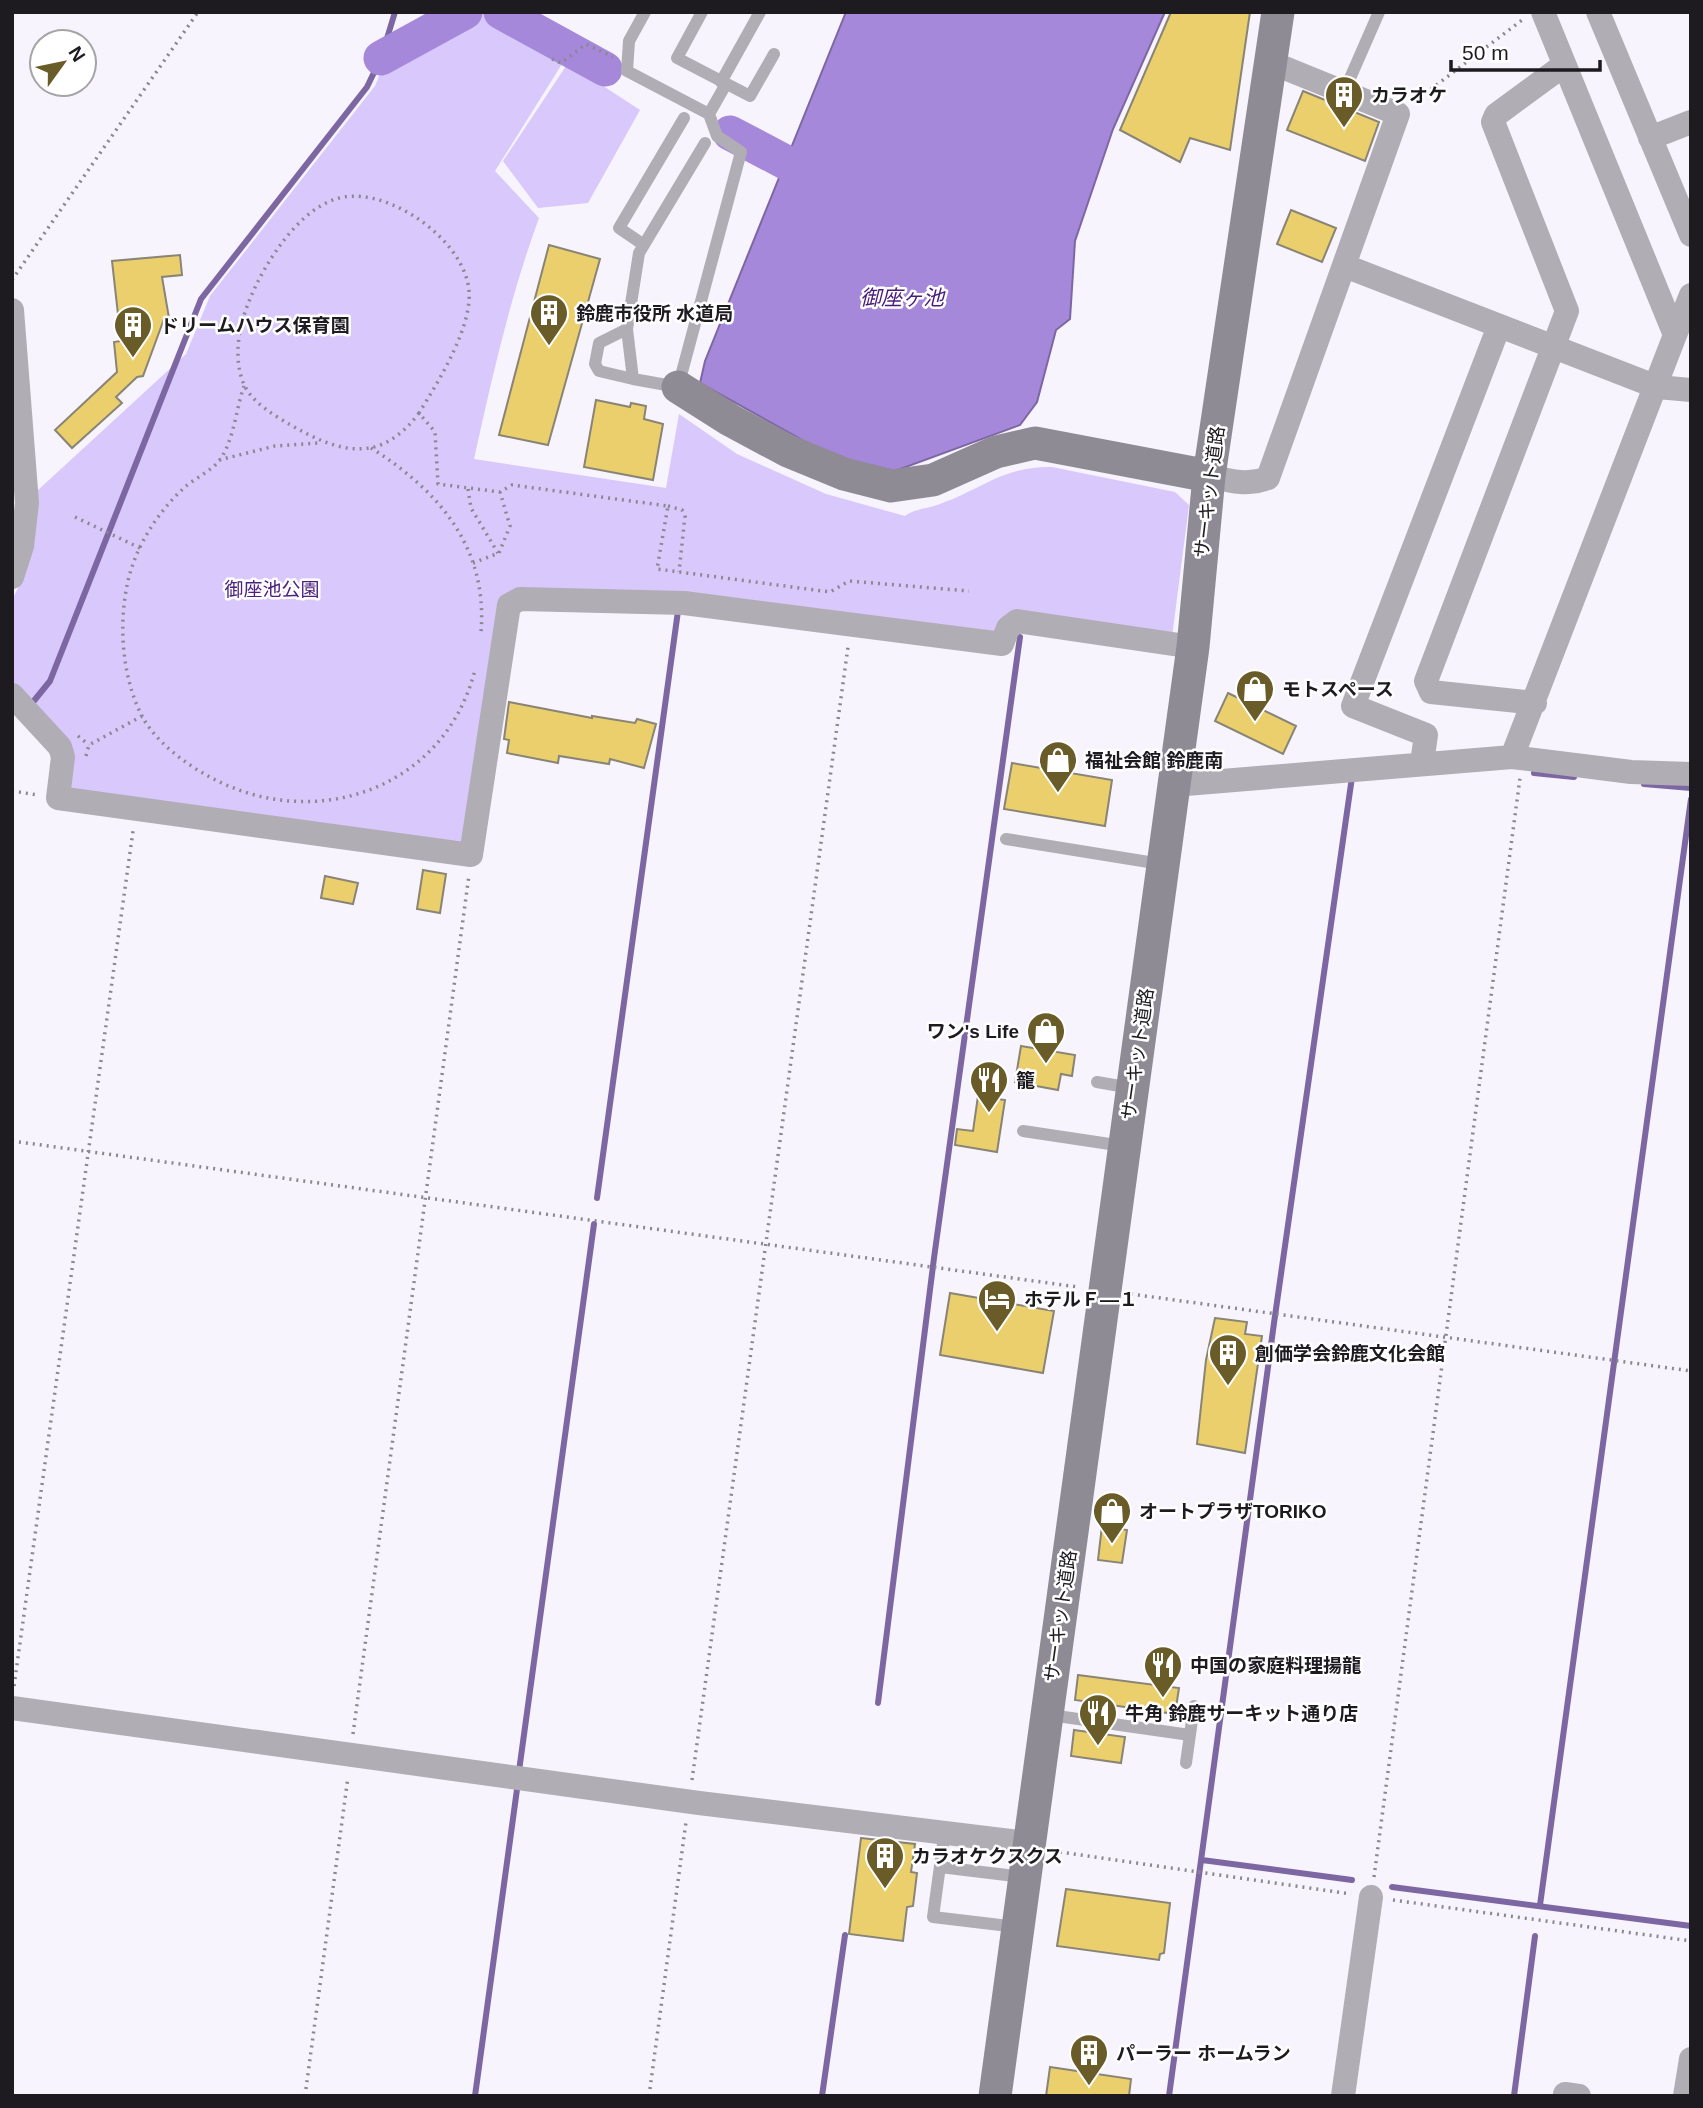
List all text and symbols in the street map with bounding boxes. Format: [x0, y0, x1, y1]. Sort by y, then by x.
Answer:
north arrow [28, 28, 98, 98]
scale bar [1451, 28, 1600, 72]
text: 50 m [1462, 41, 1509, 64]
text: N [64, 43, 89, 65]
building icon: カラオケ [1323, 74, 1365, 129]
place label: カラオケ [1371, 85, 1447, 106]
water label: 御座ヶ池 [860, 286, 946, 309]
building icon: 鈴鹿市役所 水道局 [528, 292, 570, 347]
place label: 鈴鹿市役所 水道局 [576, 303, 733, 324]
building icon: ドリームハウス保育園 [112, 304, 154, 359]
place label: ドリームハウス保育園 [160, 315, 349, 336]
street label: サーキット道路 [1191, 425, 1228, 559]
park label: 御座池公園 [224, 579, 320, 600]
shop icon: モトスペース [1234, 668, 1276, 723]
place label: モトスペース [1282, 679, 1394, 700]
shop icon: 福祉会館 鈴鹿南 [1037, 739, 1079, 794]
place label: 福祉会館 鈴鹿南 [1085, 750, 1223, 771]
street label: サーキット道路 [1118, 987, 1157, 1121]
shop icon: ワン's Life [1025, 1010, 1067, 1065]
place label: ワン's Life [927, 1021, 1019, 1042]
restaurant icon: 籠 [968, 1059, 1010, 1114]
place label: 籠 [1016, 1070, 1035, 1091]
hotel icon: ホテルＦ―１ [976, 1278, 1018, 1333]
place label: ホテルＦ―１ [1024, 1289, 1138, 1310]
building icon: 創価学会鈴鹿文化会館 [1207, 1332, 1249, 1387]
place label: 創価学会鈴鹿文化会館 [1255, 1343, 1445, 1364]
shop icon: オートプラザTORIKO [1091, 1490, 1133, 1545]
place label: オートプラザTORIKO [1139, 1501, 1327, 1522]
street label: サーキット道路 [1041, 1549, 1080, 1683]
restaurant icon: 中国の家庭料理揚龍 [1142, 1644, 1184, 1699]
place label: 中国の家庭料理揚龍 [1190, 1655, 1361, 1676]
restaurant icon: 牛角 鈴鹿サーキット通り店 [1077, 1692, 1119, 1747]
place label: 牛角 鈴鹿サーキット通り店 [1125, 1703, 1358, 1724]
building icon: カラオケクスクス [864, 1835, 906, 1890]
place label: カラオケクスクス [912, 1846, 1063, 1867]
building icon: パーラー ホームラン [1068, 2032, 1110, 2087]
place label: パーラー ホームラン [1116, 2043, 1291, 2064]

